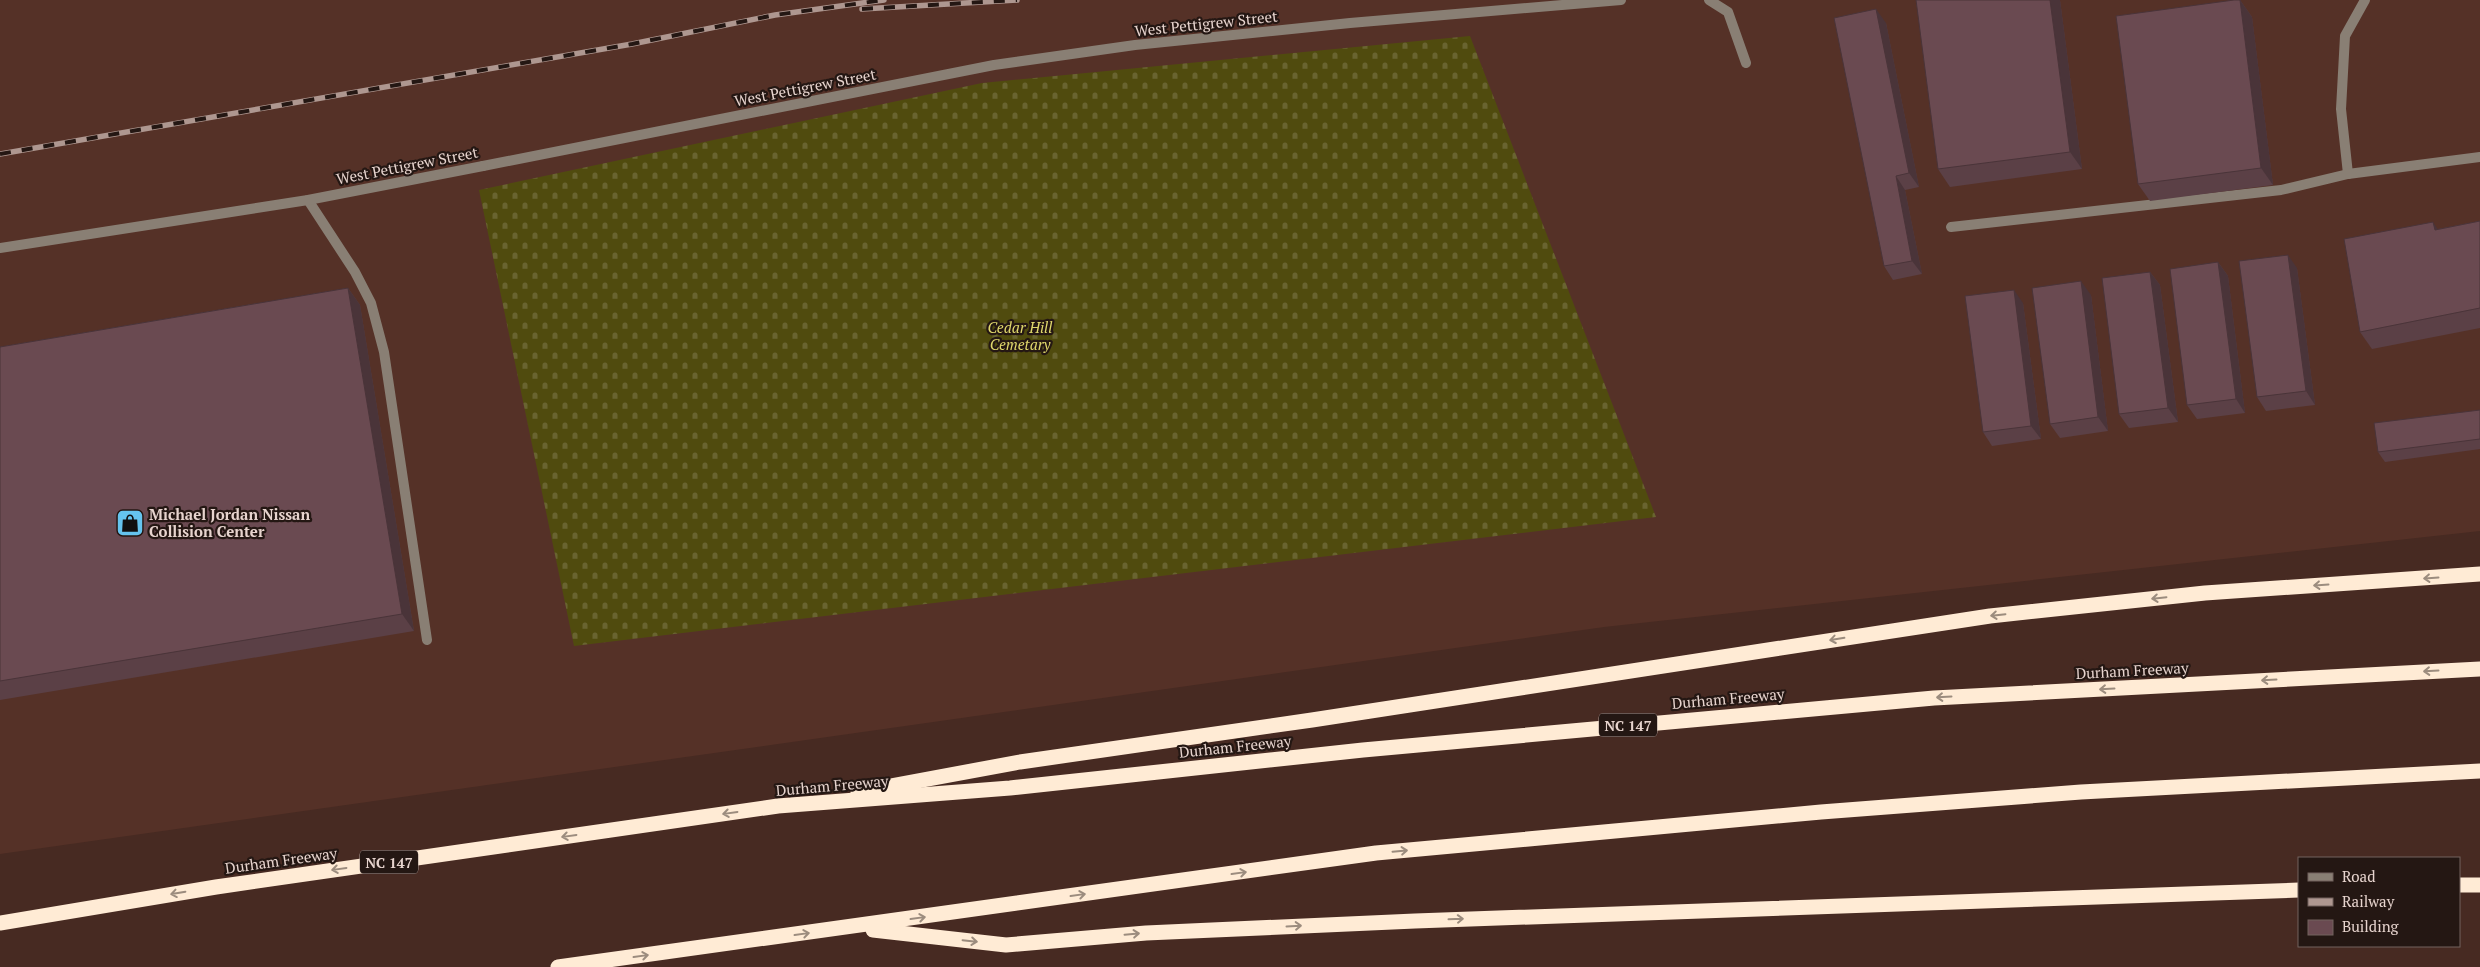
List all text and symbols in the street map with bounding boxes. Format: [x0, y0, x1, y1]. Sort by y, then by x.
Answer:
street label: West Pettigrew Street [1133, 5, 1279, 40]
street label: West Pettigrew Street [733, 63, 878, 111]
street label: West Pettigrew Street [335, 141, 480, 189]
park label: Cedar Hill Cemetary [988, 317, 1053, 354]
place label: Michael Jordan Nissan Collision Center [149, 504, 310, 541]
shop icon: Michael Jordan Nissan Collision Center [115, 508, 145, 538]
one-way arrow [2424, 573, 2440, 582]
one-way arrow [2313, 581, 2329, 590]
one-way arrow [2151, 593, 2167, 603]
one-way arrow [1990, 610, 2006, 620]
one-way arrow [1829, 634, 1845, 644]
street label: Durham Freeway [2075, 657, 2189, 683]
one-way arrow [2424, 667, 2440, 676]
one-way arrow [2261, 675, 2277, 684]
street label: Durham Freeway [1671, 683, 1786, 713]
one-way arrow [2099, 684, 2115, 693]
one-way arrow [1937, 693, 1953, 702]
road number: NC 147 [1599, 714, 1657, 736]
street label: Durham Freeway [1178, 730, 1293, 762]
street label: Durham Freeway [775, 770, 890, 800]
one-way arrow [722, 808, 738, 818]
one-way arrow [561, 831, 577, 841]
street label: Durham Freeway [224, 842, 339, 878]
one-way arrow [1392, 846, 1408, 856]
road number: NC 147 [360, 850, 418, 874]
legend [2298, 857, 2460, 947]
one-way arrow [331, 864, 347, 874]
text: Road [2342, 866, 2375, 886]
one-way arrow [1231, 867, 1247, 877]
one-way arrow [170, 889, 186, 899]
one-way arrow [1070, 890, 1086, 900]
text: Railway [2342, 891, 2395, 911]
one-way arrow [909, 913, 925, 923]
one-way arrow [1448, 914, 1464, 923]
text: Building [2342, 916, 2400, 936]
one-way arrow [1286, 922, 1302, 931]
one-way arrow [794, 929, 810, 939]
one-way arrow [1123, 930, 1139, 939]
one-way arrow [962, 936, 978, 946]
one-way arrow [633, 951, 649, 961]

